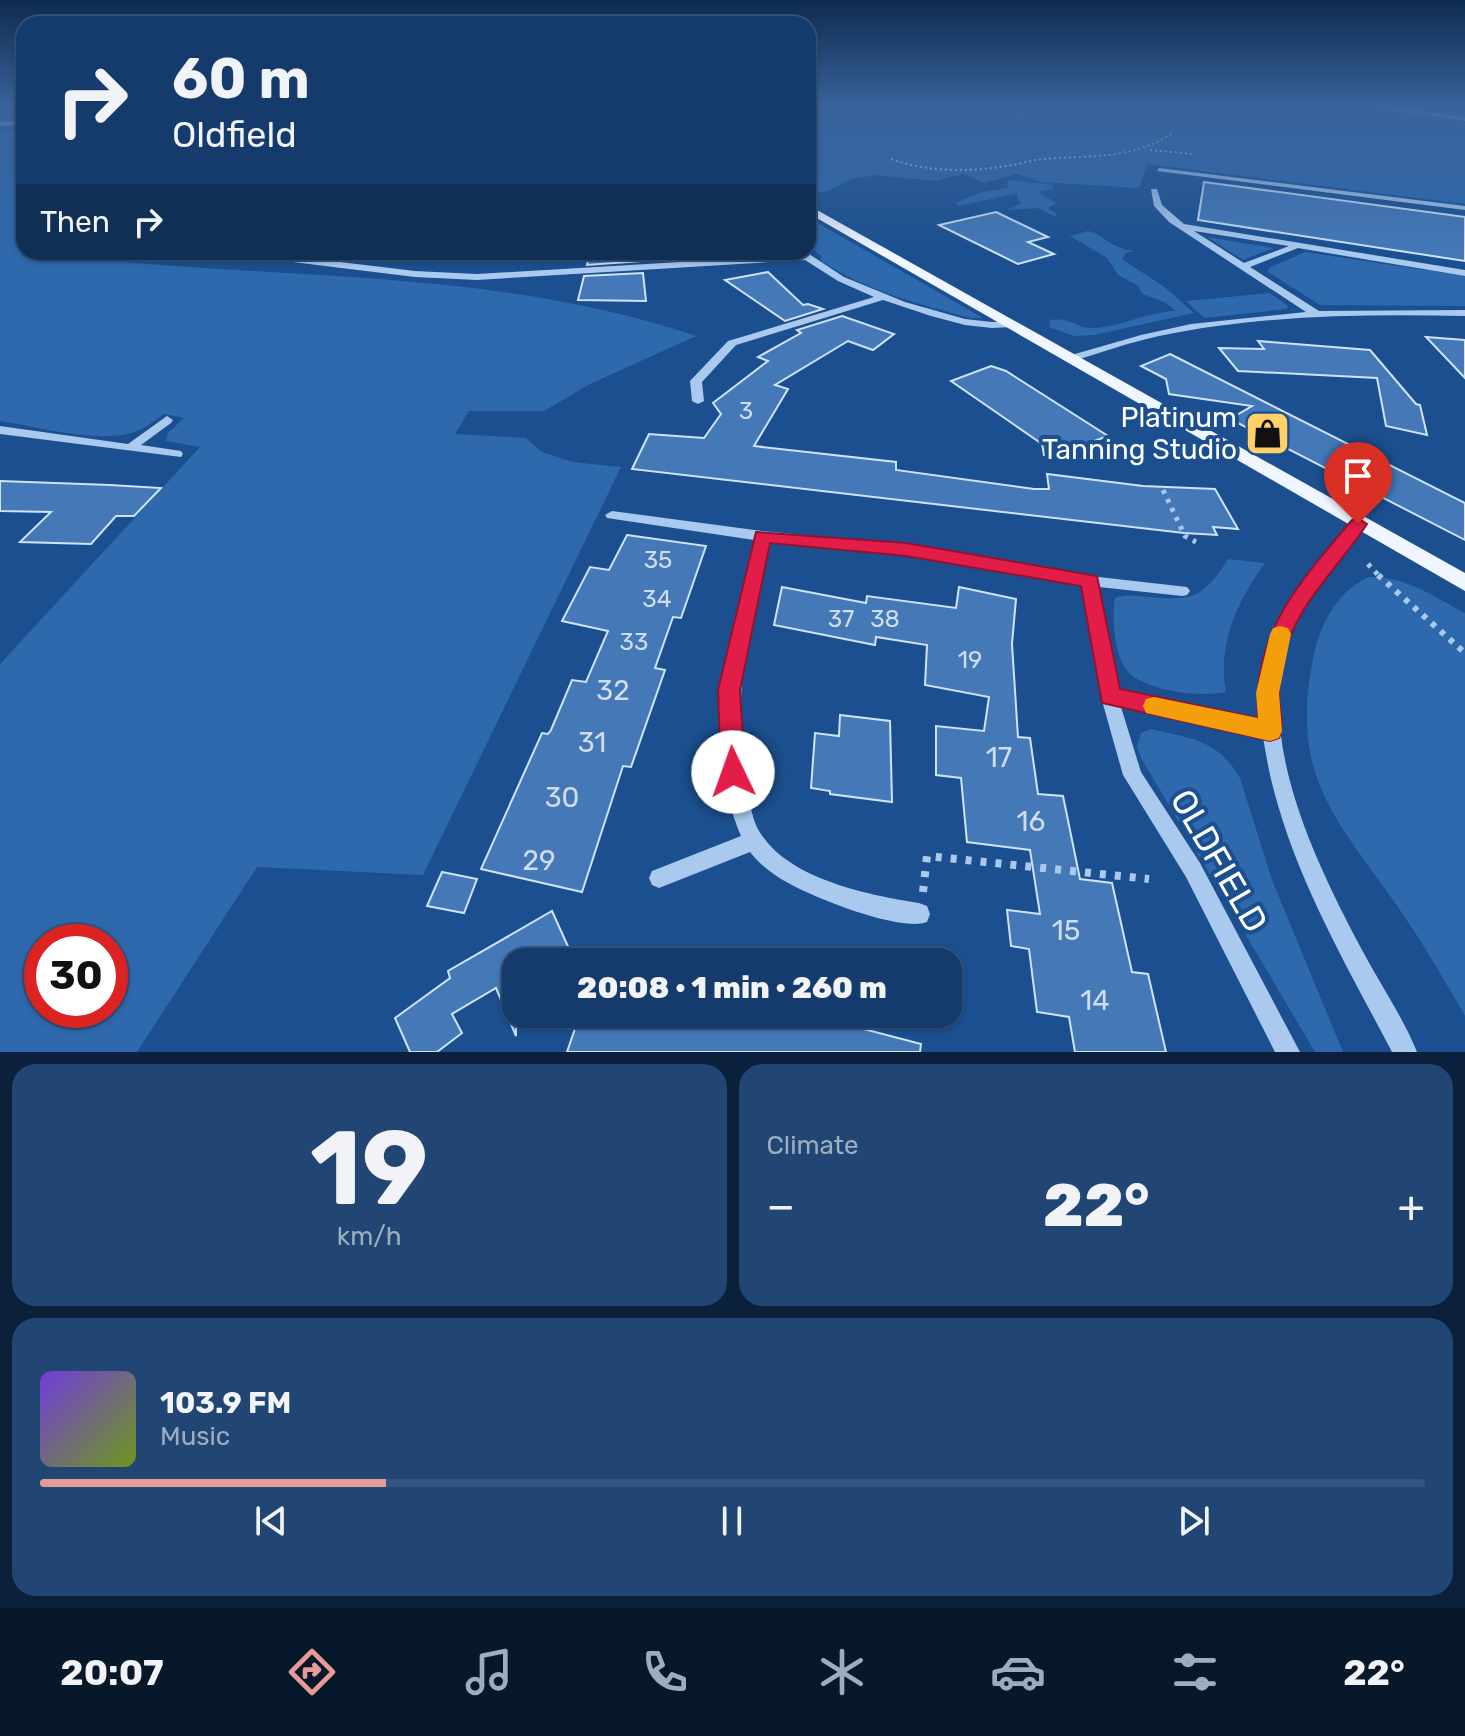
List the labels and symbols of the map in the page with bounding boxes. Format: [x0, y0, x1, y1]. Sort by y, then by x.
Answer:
house number: 3 [739, 397, 753, 425]
place label: Platinum Tanning Studio [1042, 401, 1237, 466]
shop icon: Platinum Tanning Studio [1244, 409, 1292, 457]
pin [1324, 442, 1392, 524]
house number: 35 [644, 546, 672, 574]
house number: 34 [642, 585, 672, 613]
house number: 37 [828, 605, 854, 633]
house number: 38 [870, 605, 900, 633]
house number: 33 [620, 628, 648, 656]
house number: 19 [958, 646, 982, 674]
house number: 32 [596, 674, 630, 707]
house number: 31 [578, 726, 606, 759]
position arrow [691, 730, 775, 814]
house number: 17 [986, 741, 1012, 774]
house number: 30 [545, 781, 579, 814]
street label: OLDFIELD [1162, 782, 1276, 940]
house number: 16 [1017, 805, 1045, 838]
house number: 29 [522, 844, 556, 877]
house number: 15 [1052, 914, 1080, 947]
speed limit sign: 30 [24, 924, 128, 1028]
house number: 14 [1080, 984, 1110, 1017]

